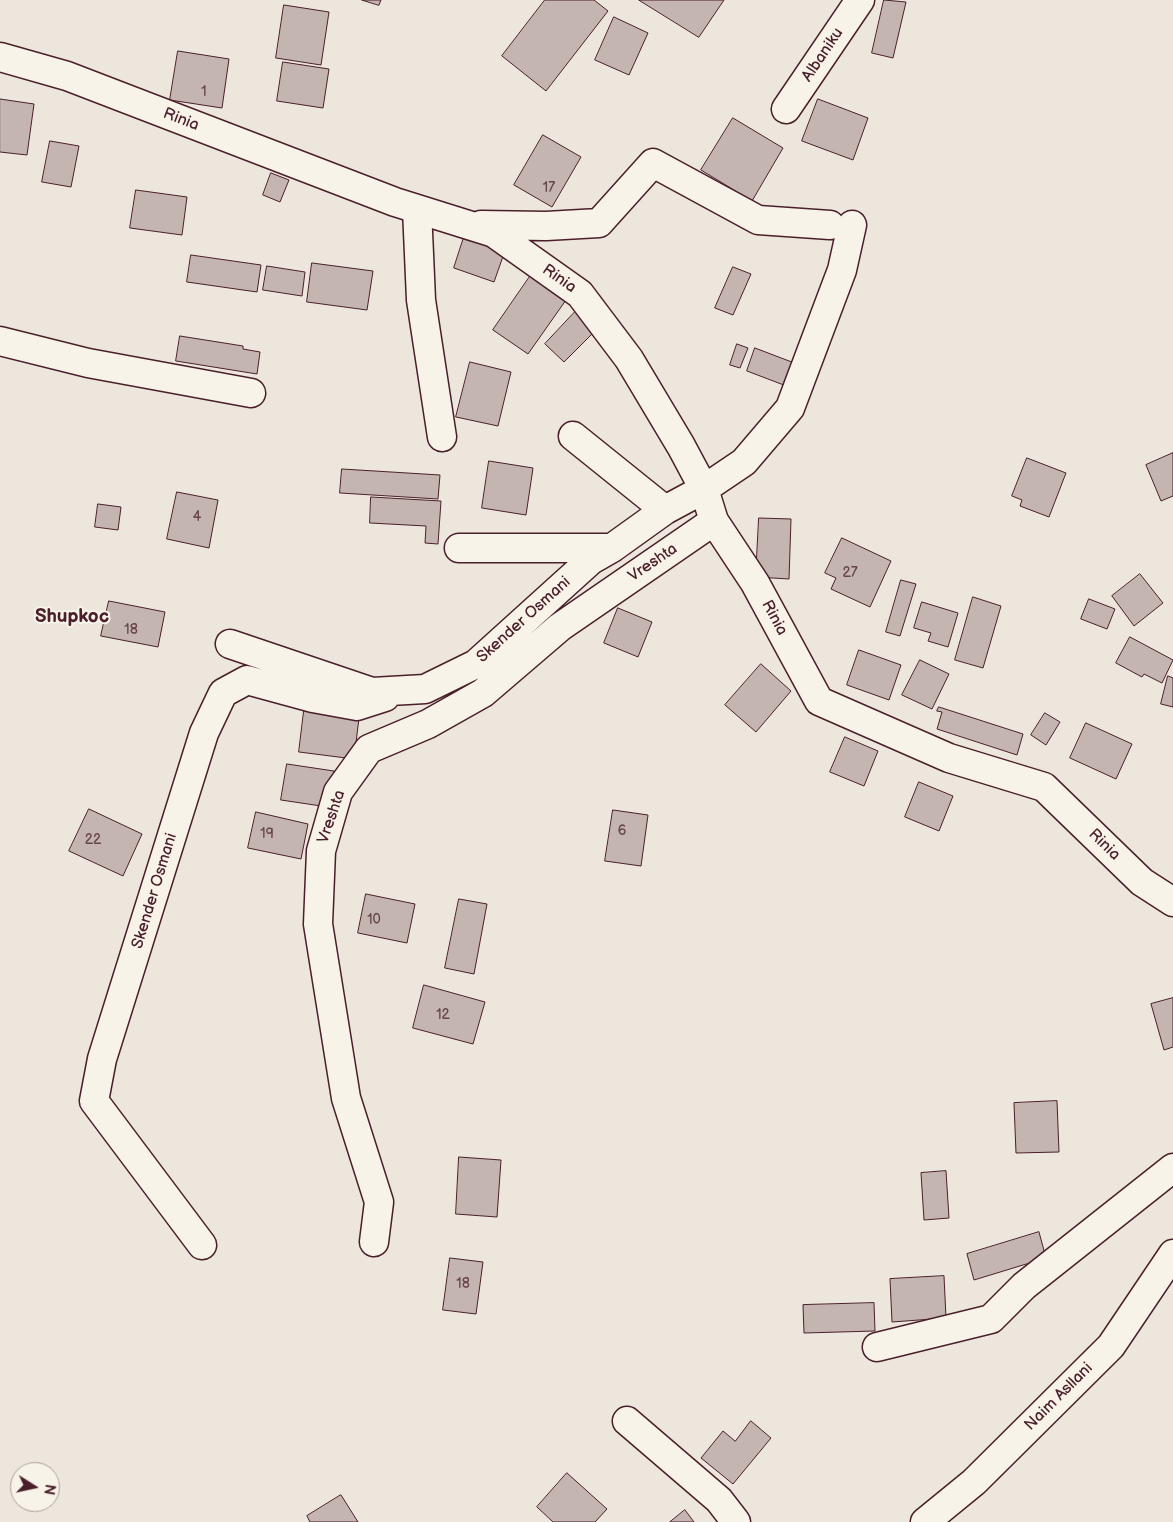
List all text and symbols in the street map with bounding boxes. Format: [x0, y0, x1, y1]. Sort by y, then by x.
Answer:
street label: Albaniku [798, 24, 848, 86]
house number: 1 [201, 84, 207, 100]
street label: Rinia [160, 104, 202, 136]
house number: 17 [543, 180, 555, 196]
street label: Rinia [538, 261, 580, 297]
house number: 4 [193, 509, 201, 525]
street label: Vreshta [625, 540, 681, 586]
house number: 27 [842, 565, 858, 581]
street label: Skender Osmani [473, 573, 575, 667]
street label: Rinia [757, 597, 791, 639]
district label: Shupkoc [35, 606, 109, 628]
house number: 18 [124, 622, 138, 638]
street label: Vreshta [314, 788, 350, 846]
house number: 6 [618, 823, 626, 839]
street label: Rinia [1084, 825, 1124, 865]
house number: 19 [260, 826, 274, 842]
street label: Skender Osmani [128, 831, 182, 951]
house number: 22 [85, 832, 101, 848]
house number: 10 [367, 912, 381, 928]
house number: 12 [436, 1007, 450, 1023]
house number: 18 [456, 1276, 470, 1292]
street label: Naim Asllani [1021, 1359, 1097, 1435]
north arrow [10, 1462, 60, 1512]
text: N [40, 1483, 59, 1496]

